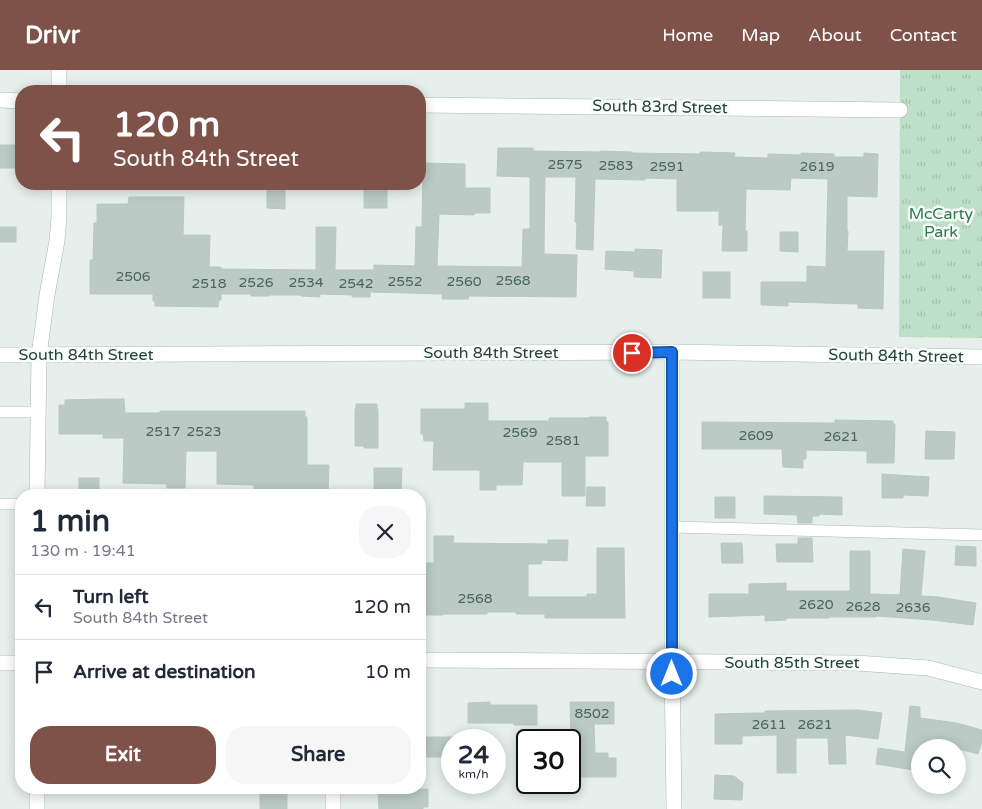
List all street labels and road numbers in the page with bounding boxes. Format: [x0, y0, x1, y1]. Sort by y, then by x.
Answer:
street label: South 83rd Street [592, 96, 728, 118]
street label: South 84th Street [423, 343, 559, 363]
street label: South 84th Street [18, 345, 154, 365]
street label: South 84th Street [828, 345, 964, 367]
street label: South 85th Street [724, 653, 860, 673]

